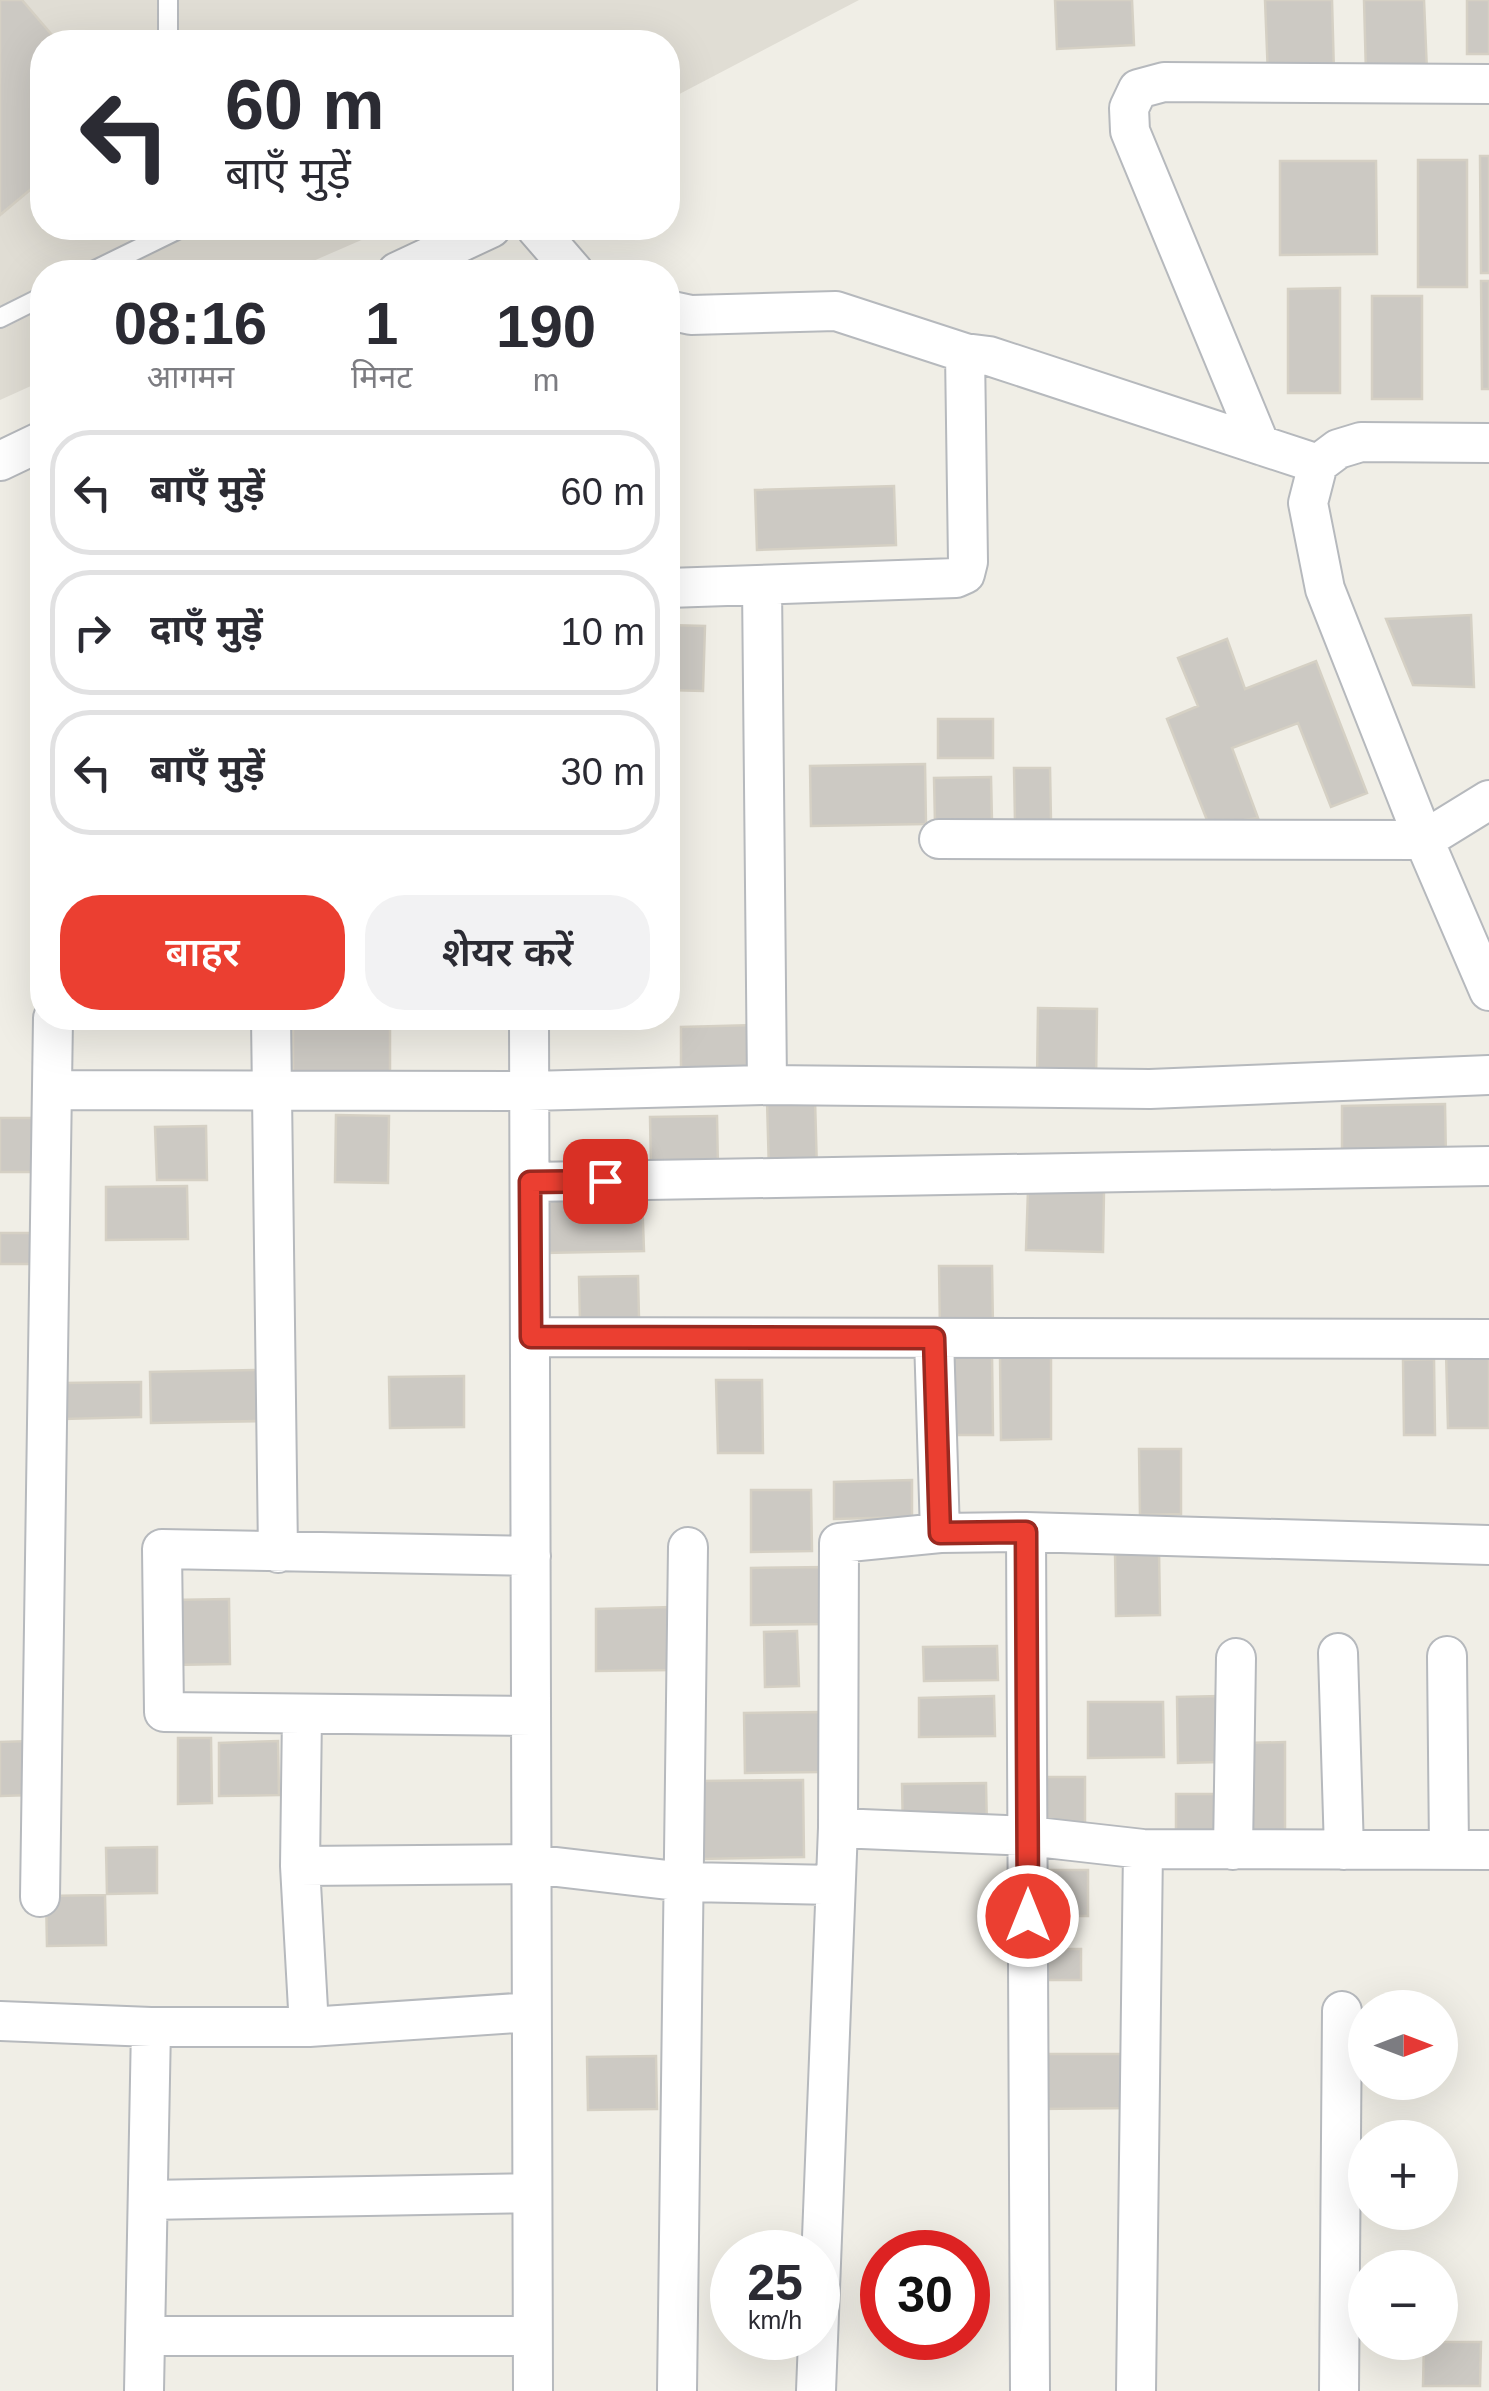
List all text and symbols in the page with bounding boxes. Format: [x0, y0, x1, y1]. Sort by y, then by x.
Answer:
text: 60 m [225, 66, 385, 144]
icon: left [60, 70, 190, 200]
text: बाएँ मुड़ें [225, 148, 351, 199]
text: 08:16 [114, 290, 267, 357]
text: 1 [365, 290, 398, 357]
text: 190 [496, 293, 596, 360]
text: आगमन [147, 359, 234, 395]
text: मिनट [351, 359, 412, 395]
text: m [533, 362, 559, 398]
icon: left [65, 465, 120, 520]
text: बाएँ मुड़ें [150, 468, 265, 510]
text: 60 m [561, 471, 645, 513]
icon: right [65, 605, 120, 660]
text: दाएँ मुड़ें [150, 608, 263, 650]
text: 10 m [561, 611, 645, 653]
icon: left [65, 745, 120, 800]
text: बाएँ मुड़ें [150, 748, 265, 790]
text: 30 m [561, 751, 645, 793]
button: बाहर [60, 895, 345, 1010]
button: शेयर करें [365, 895, 650, 1010]
pin [563, 1139, 648, 1224]
icon: arrive [578, 1154, 633, 1209]
position arrow [976, 1864, 1080, 1968]
north arrow [1348, 1990, 1458, 2100]
map controls [1348, 1990, 1458, 2360]
button: + [1348, 2120, 1458, 2230]
speed limit sign: 30 [860, 2230, 990, 2360]
button: − [1348, 2250, 1458, 2360]
text: 25 [747, 2255, 803, 2311]
text: km/h [748, 2306, 802, 2334]

